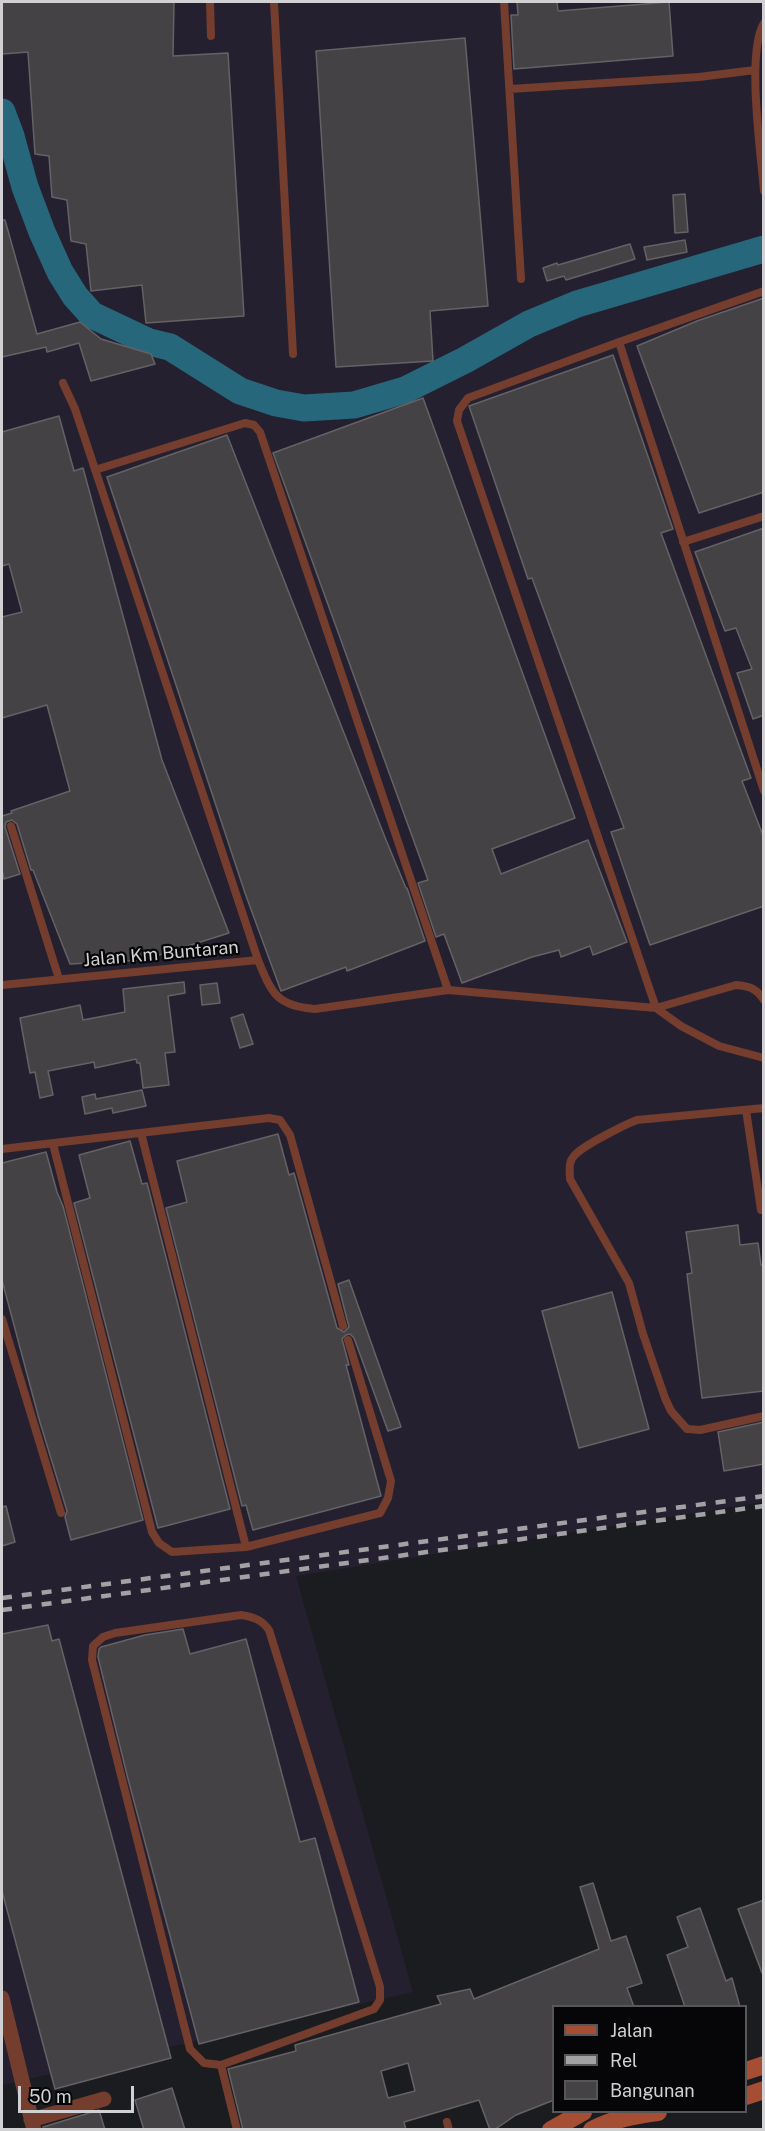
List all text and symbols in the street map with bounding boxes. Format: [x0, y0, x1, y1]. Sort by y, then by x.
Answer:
street label: Jalan Km Buntaran [82, 936, 240, 972]
legend [552, 2005, 747, 2113]
text: Jalan [610, 2020, 653, 2041]
text: Rel [610, 2050, 638, 2071]
scale bar [21, 2074, 136, 2112]
text: Bangunan [610, 2080, 695, 2101]
text: 50 m [29, 2086, 72, 2107]

